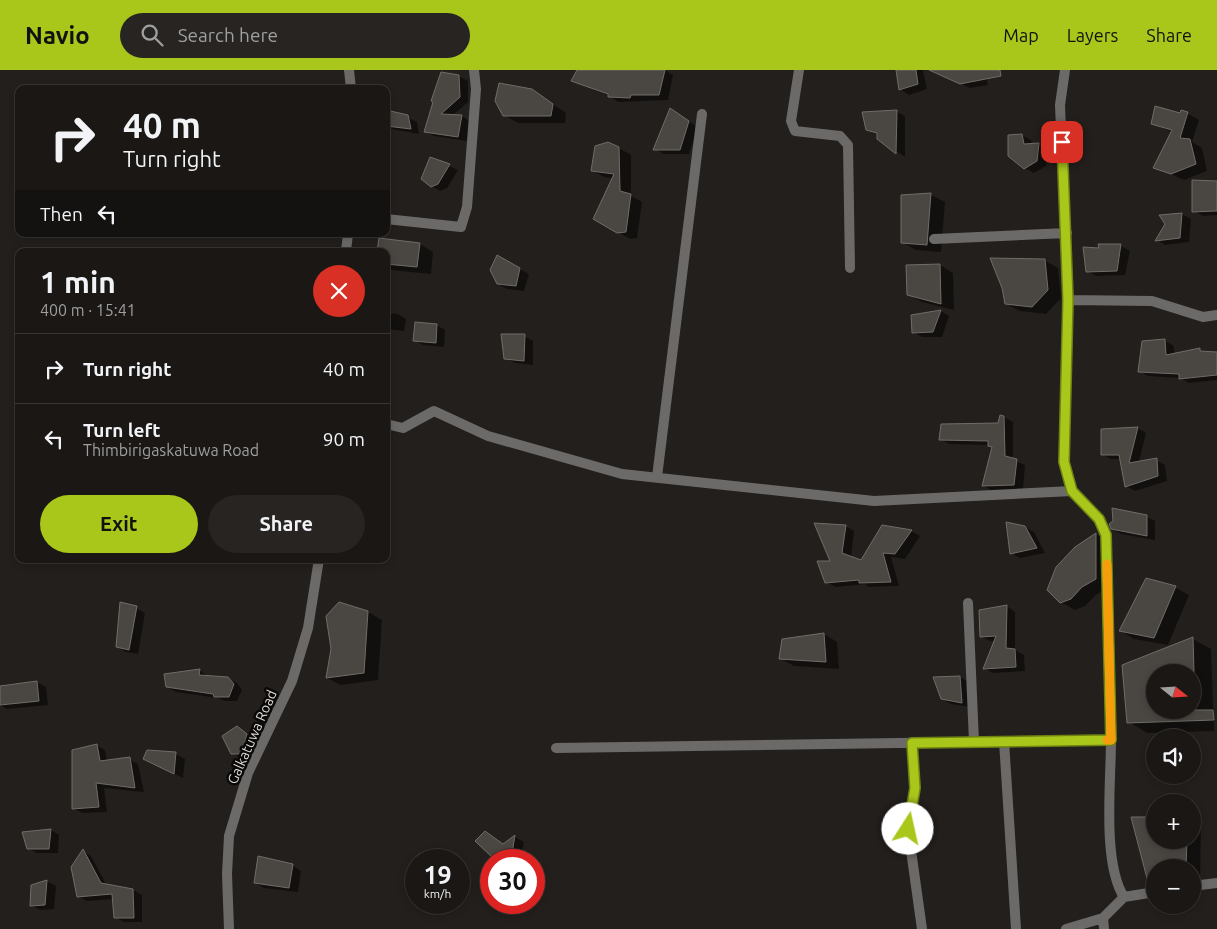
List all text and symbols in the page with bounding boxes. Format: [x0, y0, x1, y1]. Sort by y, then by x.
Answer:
search box [120, 13, 470, 58]
icon: search [138, 21, 166, 49]
text: Navio [25, 22, 90, 49]
text: Search here [178, 24, 278, 46]
text: Map [1003, 25, 1039, 45]
text: Layers [1067, 25, 1118, 45]
text: Share [1146, 25, 1192, 45]
icon: right [40, 105, 105, 170]
text: 40 m [123, 105, 201, 145]
pin [1041, 121, 1083, 163]
icon: arrive [1048, 128, 1076, 156]
text: Turn right [123, 146, 221, 171]
icon: left [93, 200, 121, 228]
text: Then [40, 203, 83, 225]
text: 1 min [40, 265, 116, 299]
button: close [313, 265, 365, 317]
text: 400 m · 15:41 [40, 301, 136, 319]
icon: right [40, 355, 68, 383]
text: Turn right [83, 358, 171, 380]
text: 40 m [323, 358, 365, 380]
text: Turn left [83, 419, 161, 441]
icon: left [40, 425, 68, 453]
text: 90 m [323, 428, 365, 450]
text: Thimbirigaskatuwa Road [83, 441, 259, 459]
button: Exit [40, 495, 198, 553]
button: Share [208, 495, 365, 553]
north arrow [1146, 664, 1201, 719]
map controls [1146, 664, 1201, 914]
street label: Galkatuwa Road [224, 687, 280, 787]
button: sound [1146, 729, 1201, 784]
button: + [1146, 794, 1201, 849]
position arrow [881, 802, 933, 854]
speed limit sign: 30 [480, 849, 545, 914]
button: − [1146, 859, 1201, 914]
text: 19 [423, 861, 452, 889]
text: km/h [424, 887, 451, 900]

